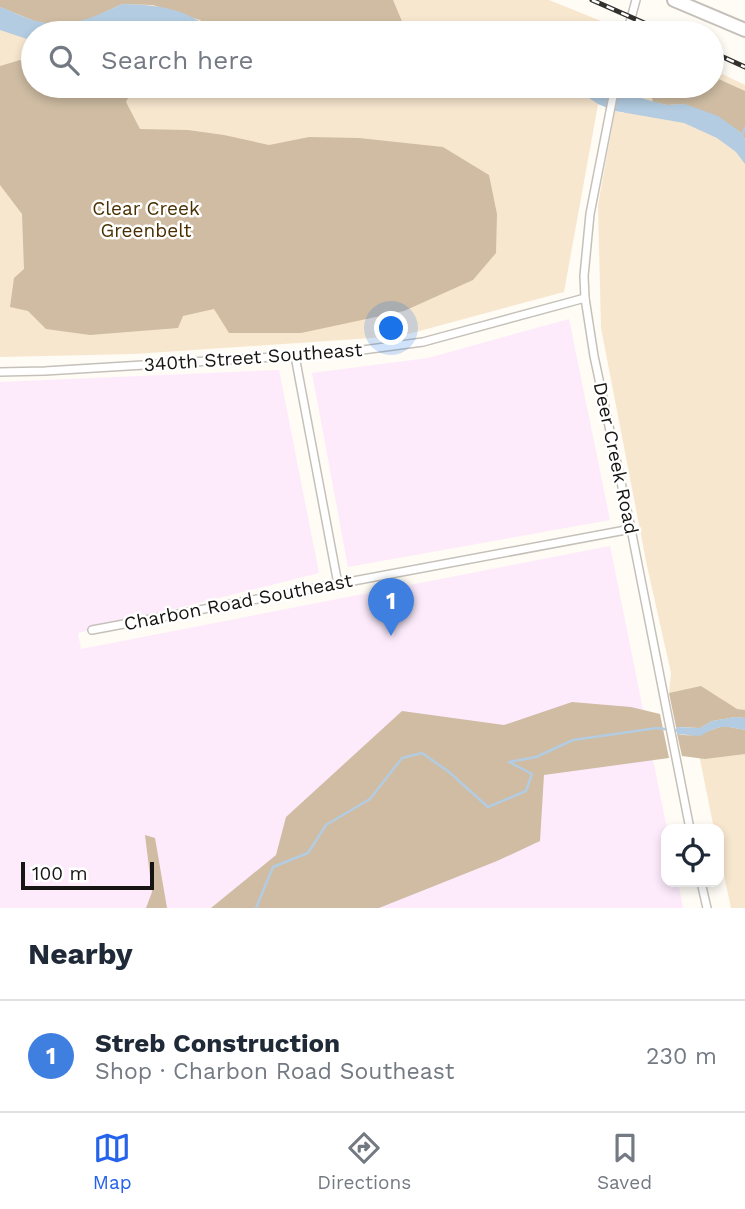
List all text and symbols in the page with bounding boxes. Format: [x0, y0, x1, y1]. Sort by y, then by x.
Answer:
search box [21, 21, 724, 98]
icon: search [45, 41, 83, 79]
text: Search here [101, 45, 253, 75]
park label: Clear Creek Greenbelt [92, 197, 200, 242]
your location [374, 311, 408, 345]
street label: 340th Street Southeast [143, 338, 363, 376]
street label: Deer Creek Road [589, 380, 643, 536]
street label: Charbon Road Southeast [122, 569, 354, 635]
pin: 1 [368, 578, 414, 636]
map controls [661, 824, 724, 887]
button: locate [661, 824, 724, 887]
scale bar [21, 859, 154, 891]
text: 100 m [32, 862, 88, 885]
text: Nearby [28, 936, 133, 971]
text: Streb Construction [95, 1028, 340, 1058]
text: 1 [46, 1043, 56, 1070]
text: 230 m [646, 1043, 717, 1070]
text: Shop · Charbon Road Southeast [95, 1058, 454, 1085]
tab: Map [93, 1129, 132, 1194]
tab: Directions [317, 1129, 411, 1194]
tab: Saved [597, 1129, 652, 1194]

